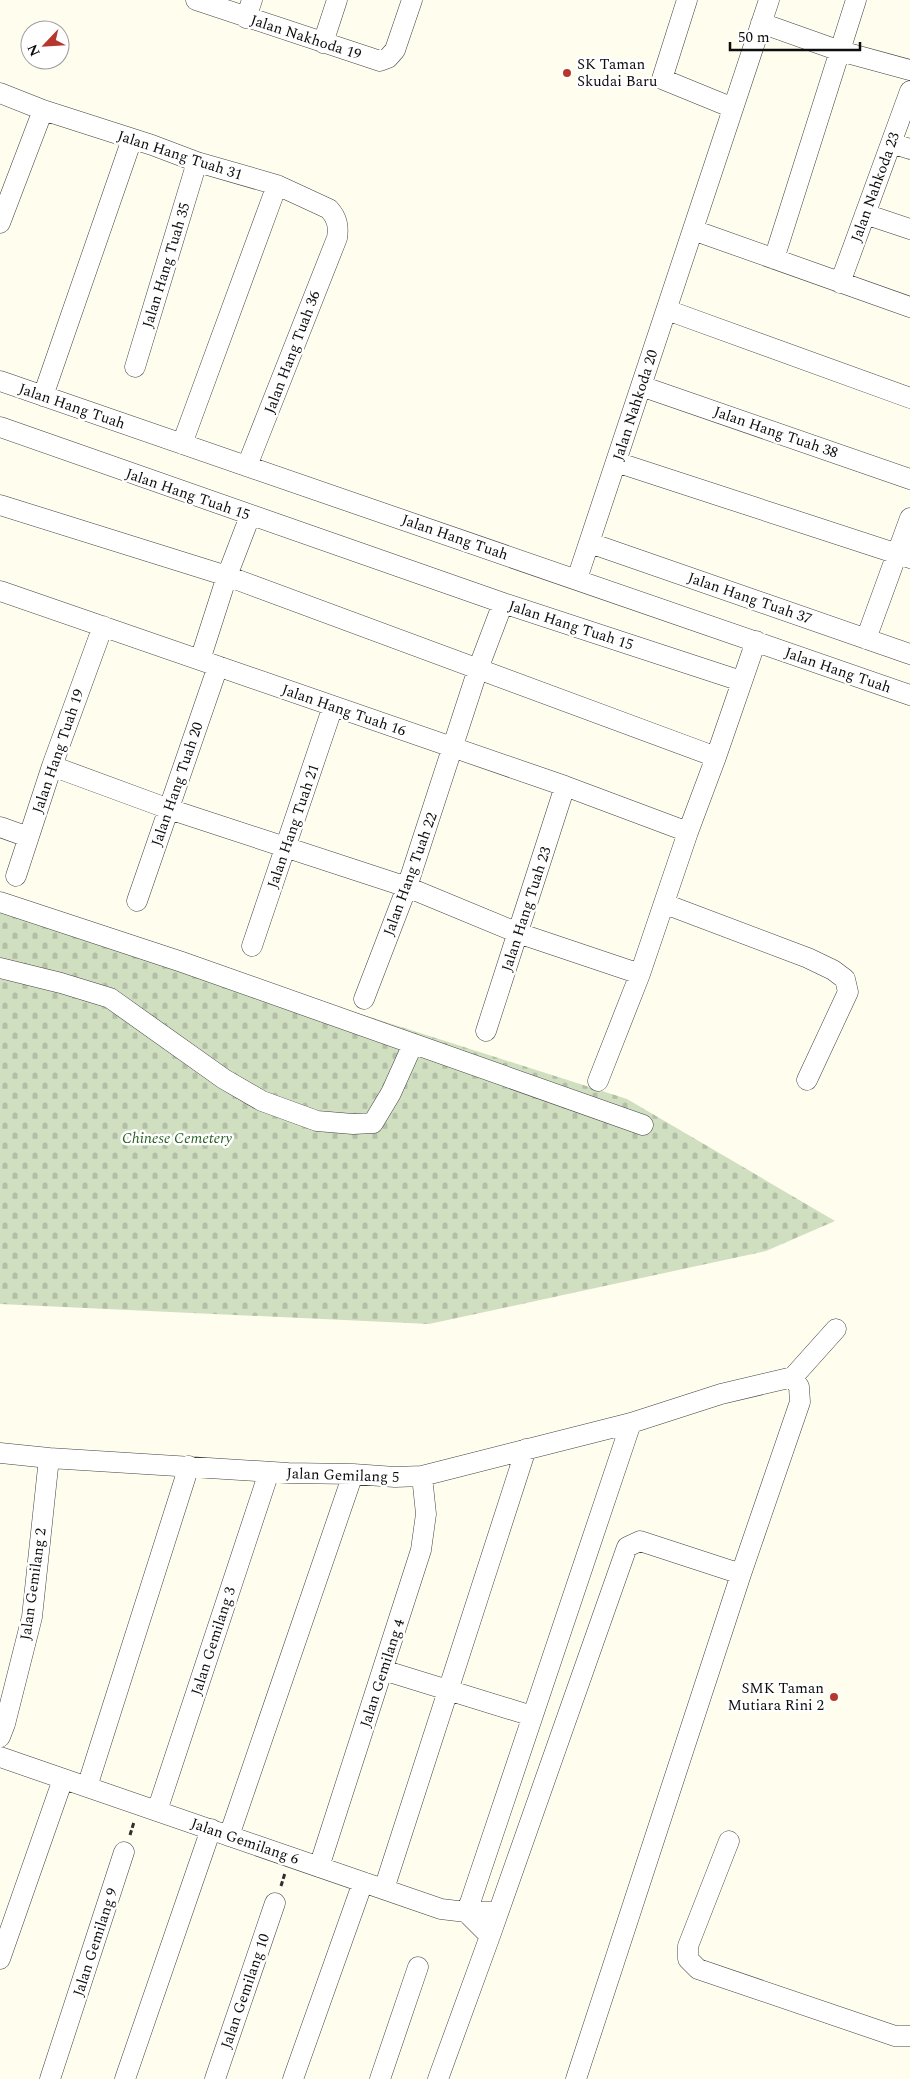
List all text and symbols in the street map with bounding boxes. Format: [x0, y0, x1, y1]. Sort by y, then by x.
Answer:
street label: Jalan Nakhoda 19 [247, 9, 364, 66]
north arrow [20, 20, 70, 70]
scale bar [730, 20, 860, 52]
text: 50 m [738, 26, 770, 49]
text: N [22, 41, 46, 60]
place label: SK Taman Skudai Baru [577, 53, 657, 93]
marker: SK Taman Skudai Baru [561, 67, 573, 79]
street label: Jalan Hang Tuah 31 [114, 124, 245, 187]
street label: Jalan Nahkoda 23 [845, 129, 906, 245]
street label: Jalan Hang Tuah 35 [136, 200, 196, 331]
street label: Jalan Hang Tuah 36 [258, 287, 327, 417]
street label: Jalan Nahkoda 20 [607, 347, 664, 464]
street label: Jalan Hang Tuah [15, 377, 128, 436]
street label: Jalan Hang Tuah 38 [711, 400, 841, 465]
street label: Jalan Hang Tuah 15 [123, 462, 253, 527]
street label: Jalan Hang Tuah [398, 508, 511, 567]
street label: Jalan Hang Tuah 37 [685, 566, 815, 631]
street label: Jalan Hang Tuah 15 [505, 594, 636, 657]
street label: Jalan Hang Tuah [781, 641, 894, 700]
street label: Jalan Hang Tuah 16 [279, 678, 410, 743]
street label: Jalan Hang Tuah 19 [26, 686, 91, 816]
street label: Jalan Hang Tuah 20 [145, 719, 210, 849]
street label: Jalan Hang Tuah 21 [261, 761, 326, 891]
street label: Jalan Hang Tuah 22 [377, 809, 444, 939]
street label: Jalan Hang Tuah 23 [495, 843, 558, 975]
park label: Chinese Cemetery [122, 1127, 232, 1150]
street label: Jalan Gemilang 5 [286, 1462, 400, 1489]
street label: Jalan Gemilang 2 [14, 1527, 53, 1642]
street label: Jalan Gemilang 3 [185, 1583, 242, 1698]
street label: Jalan Gemilang 4 [354, 1615, 411, 1730]
place label: SMK Taman Mutiara Rini 2 [727, 1677, 824, 1717]
marker: SMK Taman Mutiara Rini 2 [828, 1691, 840, 1703]
street label: Jalan Gemilang 6 [188, 1812, 302, 1871]
street label: Jalan Gemilang 9 [67, 1885, 124, 1999]
street label: Jalan Gemilang 10 [215, 1930, 276, 2052]

